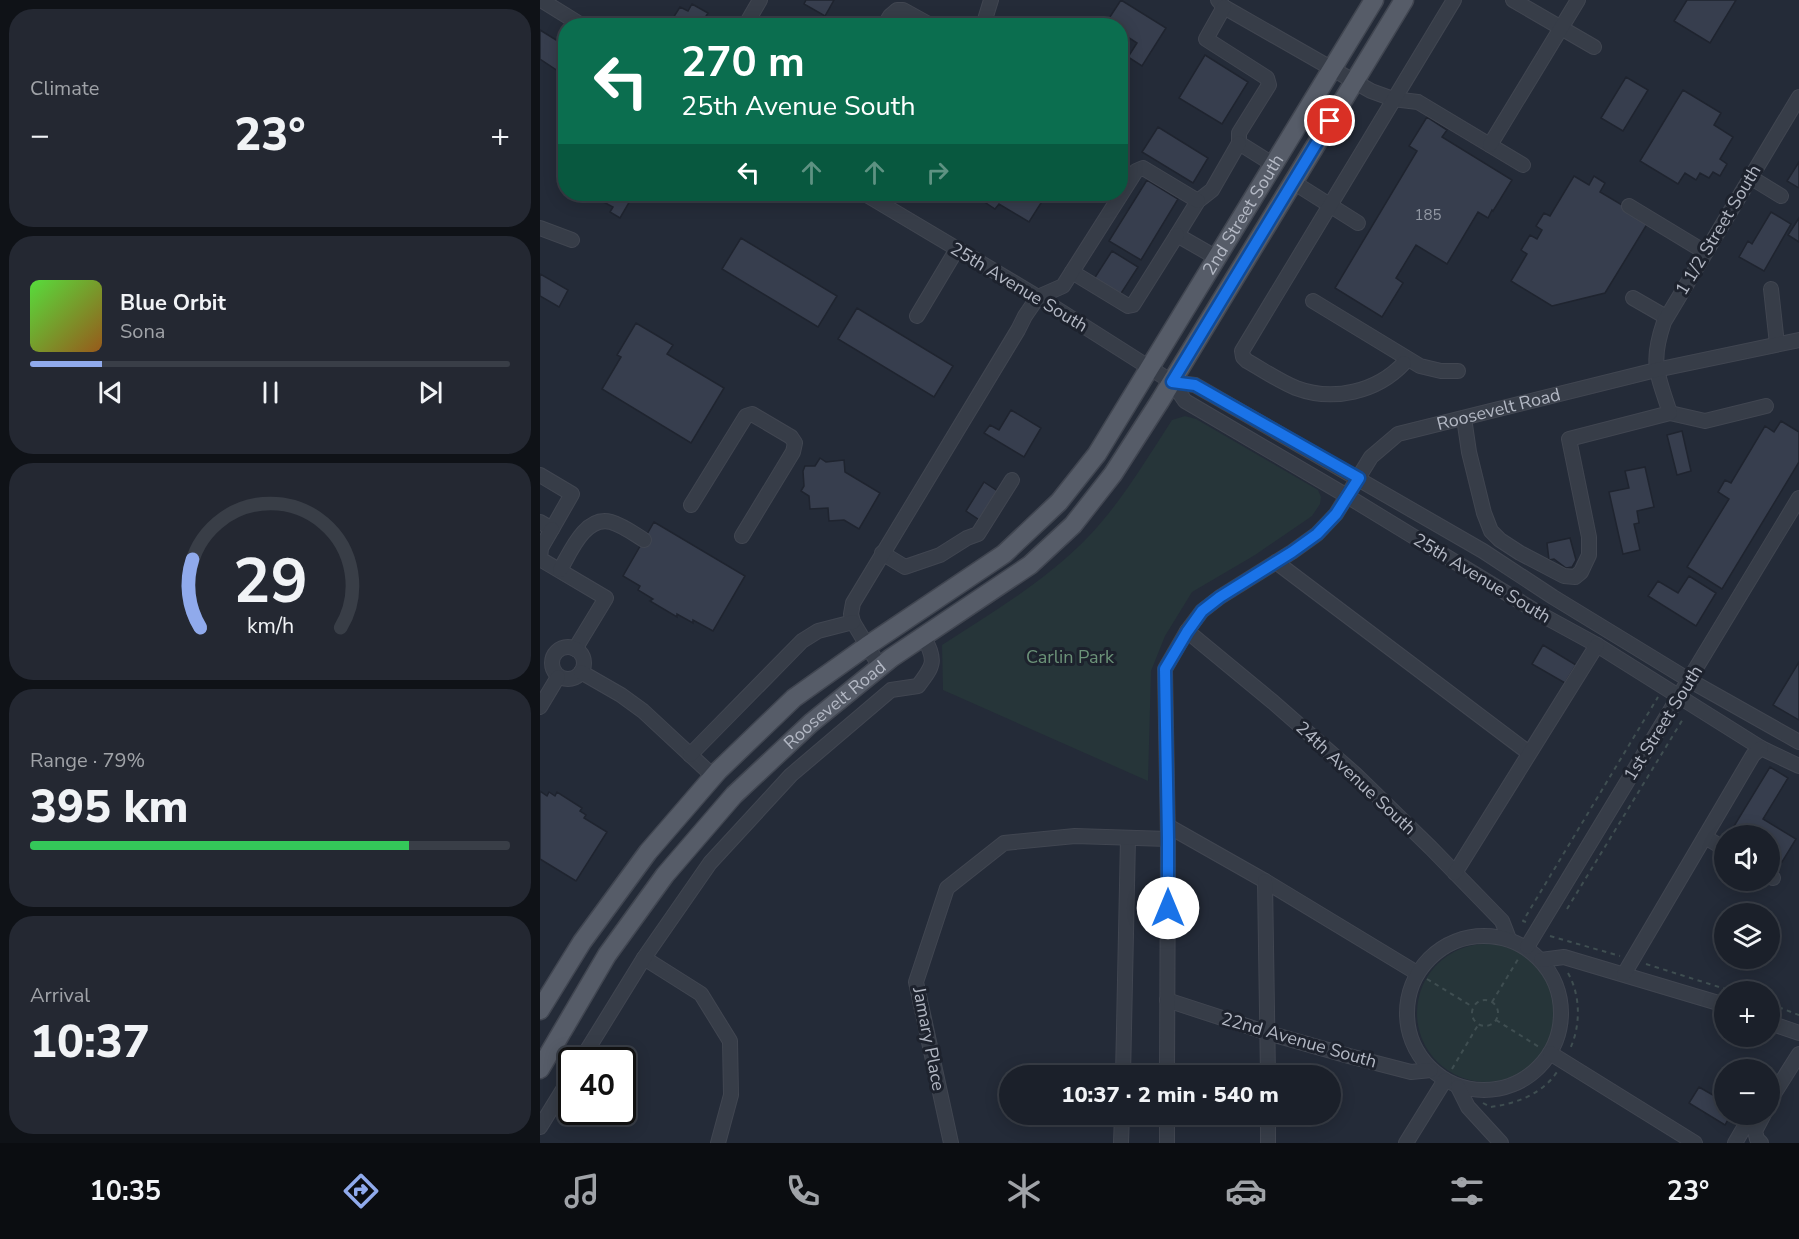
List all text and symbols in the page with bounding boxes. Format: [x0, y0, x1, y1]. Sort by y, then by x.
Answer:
text: 270 m [681, 34, 805, 91]
icon: left [582, 42, 660, 120]
text: Climate [30, 75, 99, 102]
text: 25th Avenue South [681, 88, 916, 125]
pin [1304, 95, 1355, 146]
icon: arrive [1313, 104, 1346, 137]
text: 23° [234, 105, 306, 166]
text: − [30, 113, 50, 158]
text: + [490, 113, 510, 158]
street label: 2nd Street South [1197, 150, 1289, 280]
icon: left [732, 156, 765, 189]
icon: ahead [795, 156, 828, 189]
icon: ahead [858, 156, 891, 189]
icon: right [921, 156, 954, 189]
street label: 1 1/2 Street South [1670, 160, 1766, 300]
house number: 185 [1414, 205, 1442, 225]
street label: 25th Avenue South [946, 236, 1092, 338]
text: Blue Orbit [120, 288, 226, 318]
text: Sona [120, 318, 165, 345]
icon: previous [94, 376, 127, 409]
icon: pause [254, 376, 287, 409]
icon: next [414, 376, 447, 409]
street label: Roosevelt Road [1434, 382, 1563, 436]
street label: 25th Avenue South [1409, 527, 1555, 629]
text: 29 [233, 540, 307, 625]
text: km/h [246, 612, 294, 642]
park label: Carlin Park [1026, 645, 1115, 669]
street label: Roosevelt Road [778, 655, 891, 755]
street label: 1st Street South [1618, 661, 1708, 785]
street label: 24th Avenue South [1291, 716, 1421, 840]
text: Range · 79% [30, 747, 145, 774]
text: 395 km [30, 777, 189, 838]
map controls [1714, 825, 1780, 1125]
button: sound [1714, 825, 1780, 891]
position arrow [1136, 876, 1200, 940]
button: layers [1714, 903, 1780, 969]
button: + [1714, 981, 1780, 1047]
text: Arrival [30, 982, 90, 1009]
street label: Jamary Place [907, 984, 951, 1093]
street label: 22nd Avenue South [1219, 1006, 1379, 1074]
text: 10:37 [30, 1012, 150, 1073]
speed limit sign: 40 [558, 1047, 636, 1125]
button: − [1714, 1059, 1780, 1125]
text: 10:37 · 2 min · 540 m [1061, 1080, 1279, 1110]
icon: directions [340, 1170, 382, 1212]
icon: music [561, 1170, 603, 1212]
icon: phone [782, 1170, 824, 1212]
icon: climate [1003, 1170, 1045, 1212]
icon: car [1225, 1170, 1267, 1212]
icon: filters [1446, 1170, 1488, 1212]
text: 10:35 [90, 1173, 161, 1210]
text: 23° [1667, 1173, 1709, 1210]

